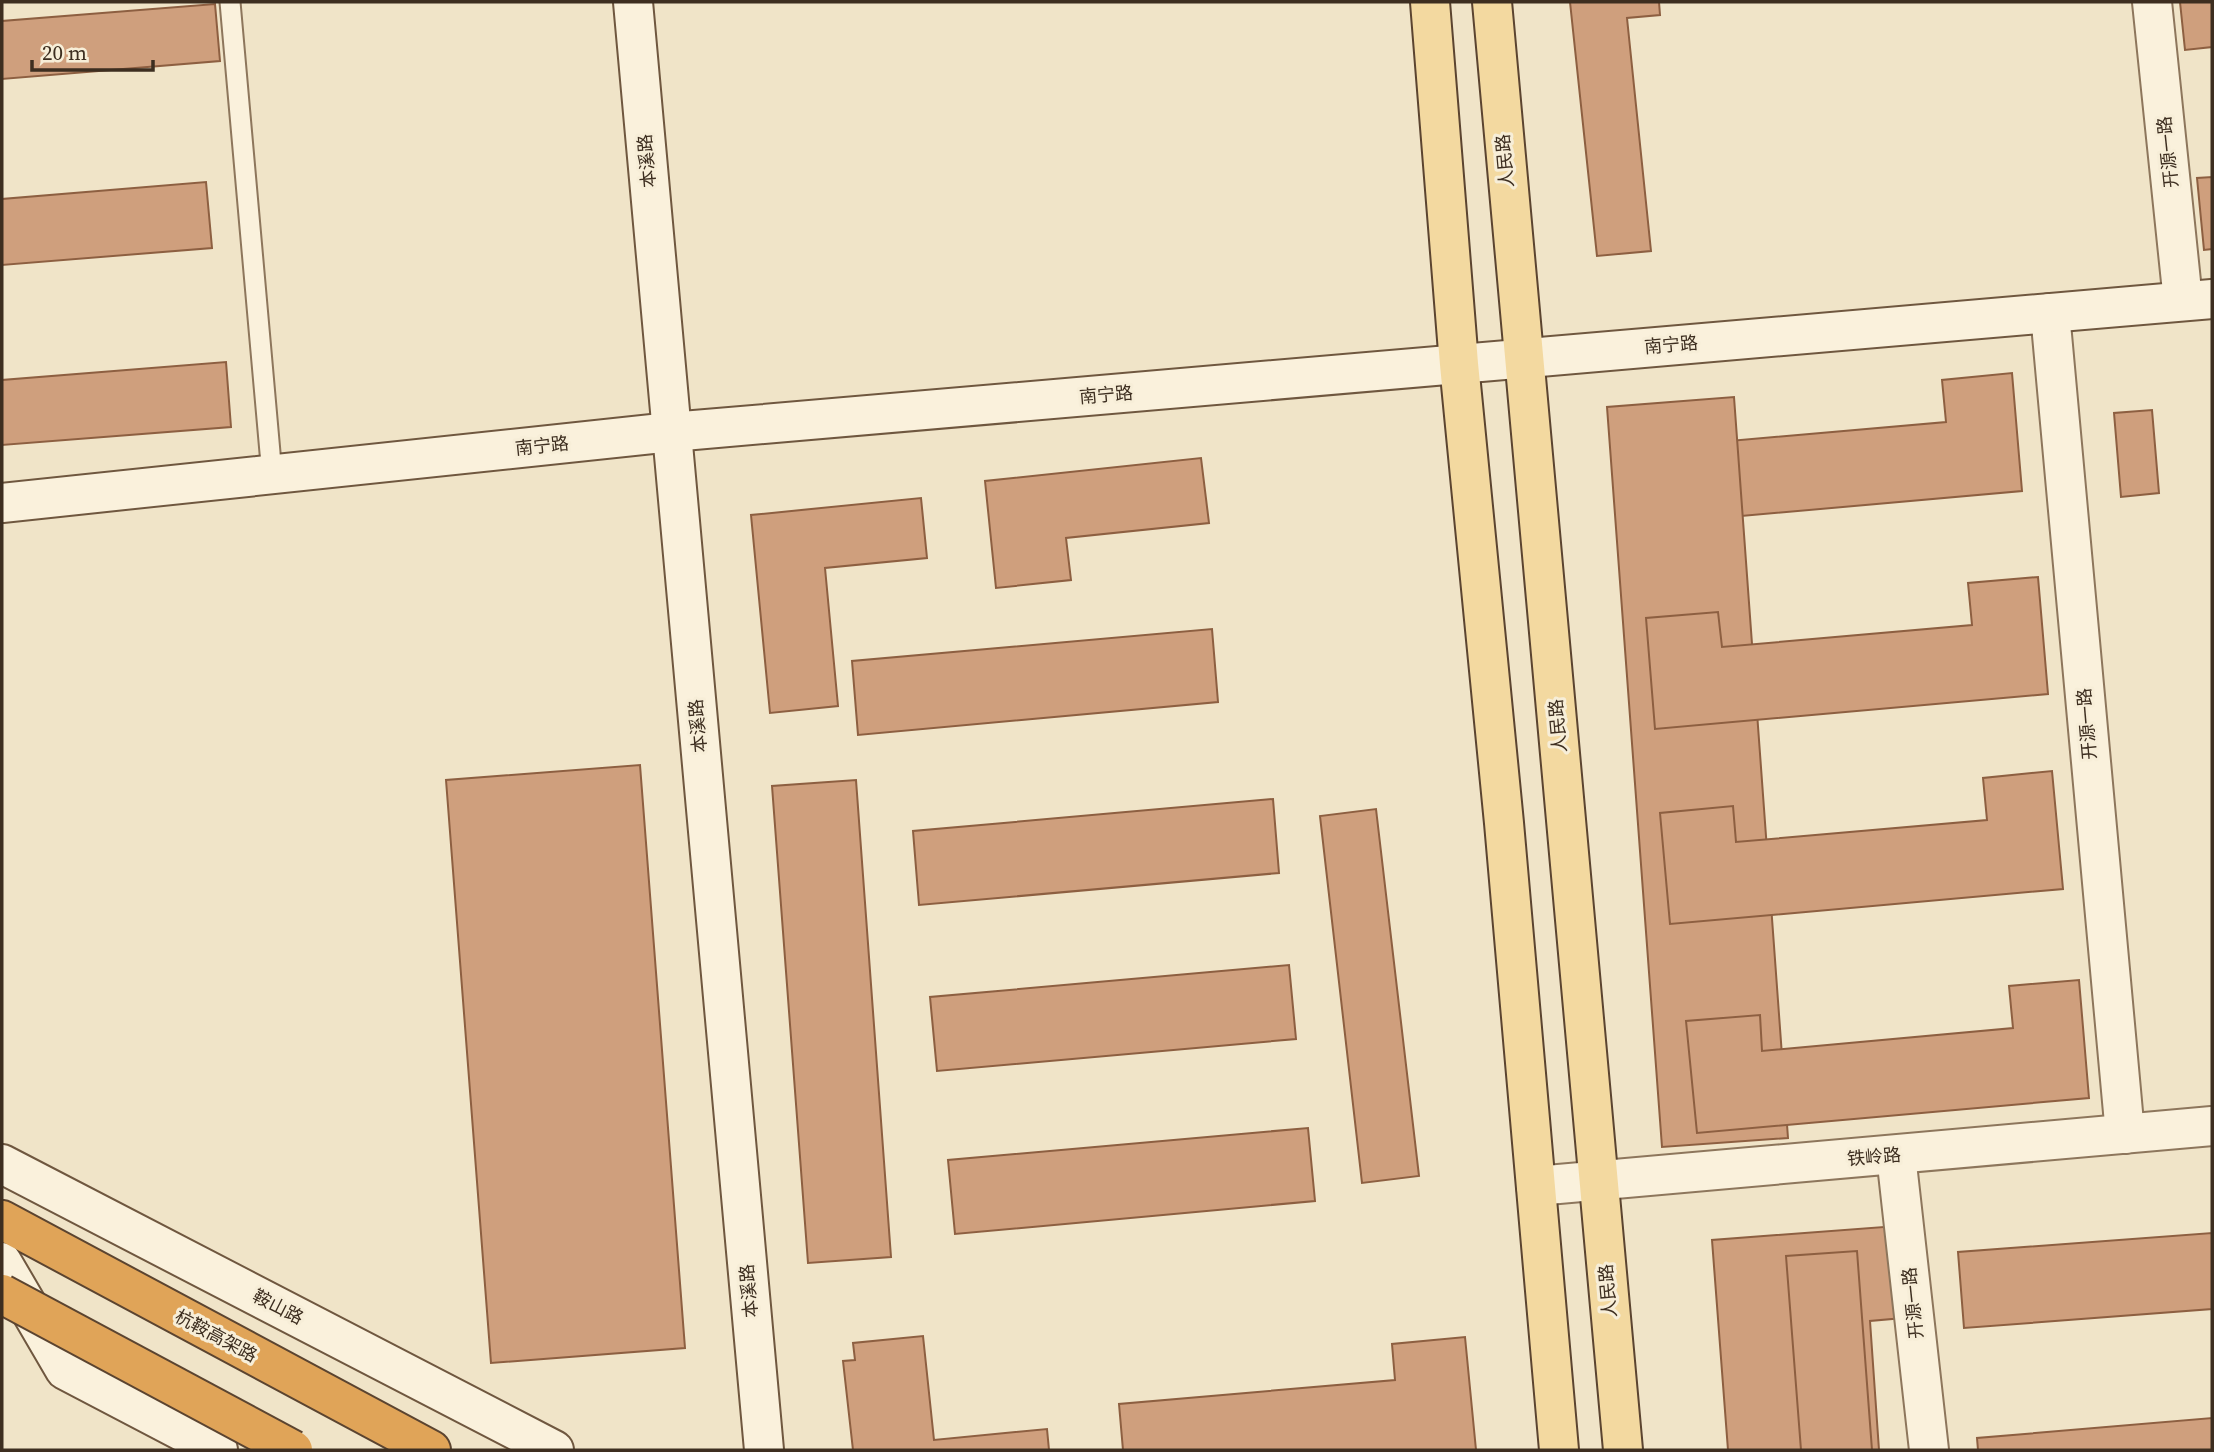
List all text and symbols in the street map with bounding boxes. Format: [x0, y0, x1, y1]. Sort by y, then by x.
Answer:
scale bar [32, 28, 152, 72]
text: 20 m [42, 38, 87, 67]
street label: 开源一路 [2151, 115, 2184, 189]
street label: 本溪路 [632, 133, 661, 189]
street label: 人民路 [1490, 133, 1519, 189]
street label: 南宁路 [1643, 330, 1699, 359]
street label: 南宁路 [1078, 380, 1134, 409]
street label: 南宁路 [514, 430, 570, 461]
street label: 开源一路 [2071, 687, 2102, 761]
street label: 本溪路 [683, 698, 712, 754]
street label: 人民路 [1543, 698, 1572, 754]
street label: 铁岭路 [1846, 1142, 1902, 1171]
street label: 本溪路 [734, 1263, 763, 1319]
street label: 人民路 [1593, 1263, 1622, 1319]
street label: 开源一路 [1896, 1266, 1929, 1340]
street label: 鞍山路 [248, 1283, 308, 1330]
street label: 杭鞍高架路 [171, 1303, 262, 1368]

